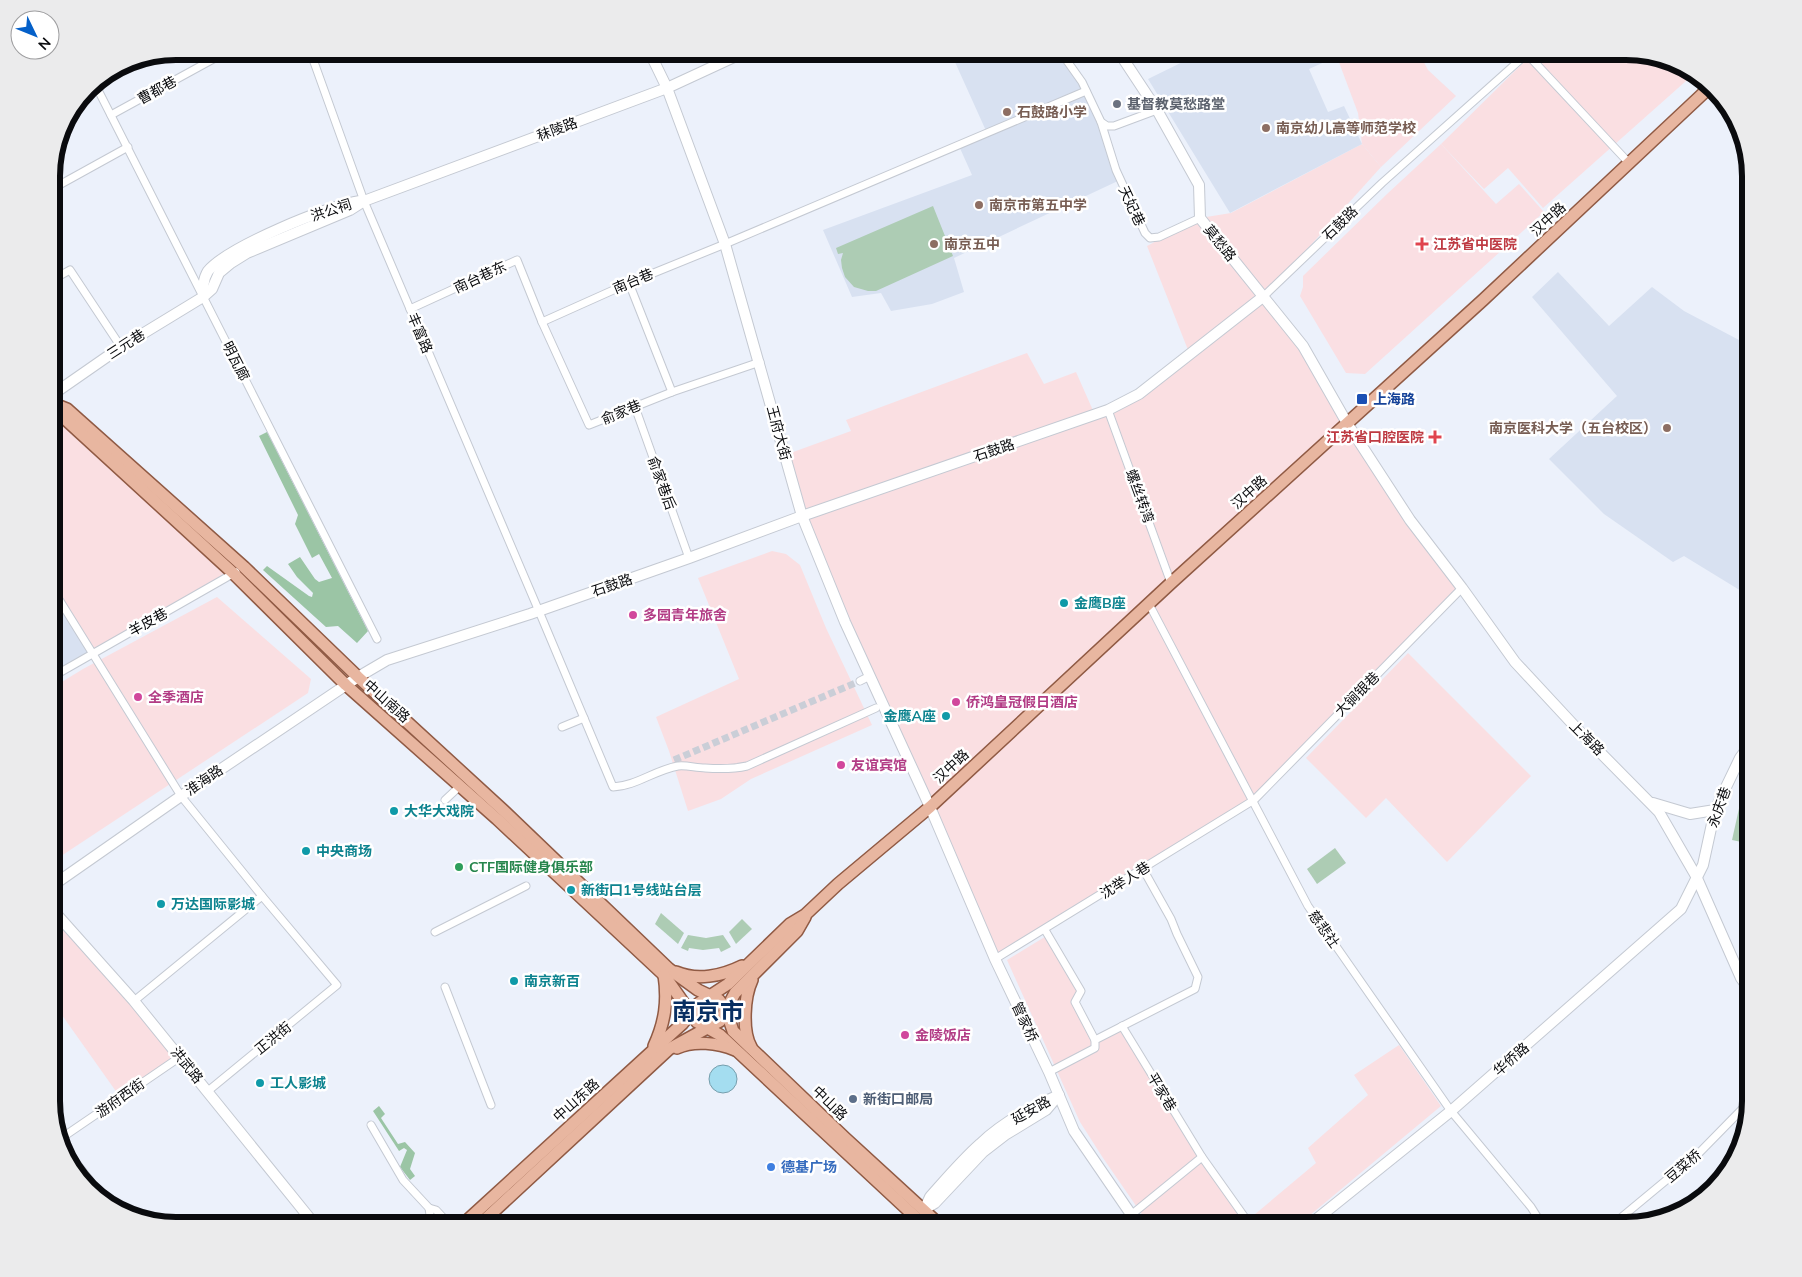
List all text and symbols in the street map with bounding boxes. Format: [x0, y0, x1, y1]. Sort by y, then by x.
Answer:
north arrow [10, 10, 60, 60]
text: N [34, 34, 55, 54]
street label: 曹都巷 [134, 72, 180, 108]
place label: 基督教莫愁路堂 [1127, 95, 1225, 113]
marker: 基督教莫愁路堂 [1111, 98, 1123, 110]
place label: 石鼓路小学 [1017, 103, 1087, 121]
marker: 石鼓路小学 [1001, 106, 1013, 118]
street label: 秣陵路 [534, 113, 580, 145]
place label: 南京幼儿高等师范学校 [1276, 119, 1416, 137]
marker: 南京幼儿高等师范学校 [1260, 122, 1272, 134]
street label: 天妃巷 [1115, 183, 1149, 229]
street label: 洪公祠 [308, 195, 354, 225]
place label: 南京市第五中学 [989, 196, 1087, 214]
street label: 汉中路 [1527, 198, 1569, 240]
marker: 南京市第五中学 [973, 199, 985, 211]
street label: 石鼓路 [1319, 202, 1361, 244]
street label: 莫愁路 [1200, 221, 1240, 265]
place label: 南京五中 [944, 235, 1000, 253]
place label: 江苏省中医院 [1433, 235, 1517, 253]
marker: 江苏省中医院 [1415, 237, 1429, 251]
marker: 南京五中 [928, 238, 940, 250]
street label: 南台巷东 [451, 257, 509, 297]
street label: 南台巷 [610, 265, 656, 297]
street label: 丰富路 [404, 310, 436, 356]
street label: 三元巷 [103, 325, 149, 363]
street label: 明瓦廊 [218, 338, 254, 384]
place label: 上海路 [1373, 390, 1415, 408]
marker: 上海路 [1355, 392, 1369, 406]
street label: 俞家巷 [598, 396, 644, 428]
street label: 王府大街 [763, 404, 795, 462]
place label: 南京医科大学（五台校区） [1489, 419, 1657, 437]
marker: 南京医科大学（五台校区） [1661, 422, 1673, 434]
place label: 江苏省口腔医院 [1326, 428, 1424, 446]
marker: 江苏省口腔医院 [1428, 430, 1442, 444]
street label: 石鼓路 [971, 435, 1017, 465]
street label: 俞家巷后 [644, 454, 680, 512]
street label: 螺丝转湾 [1122, 467, 1158, 525]
street label: 汉中路 [1227, 471, 1271, 513]
street label: 石鼓路 [589, 570, 635, 600]
place label: 金鹰B座 [1074, 594, 1126, 612]
marker: 金鹰B座 [1058, 597, 1070, 609]
street label: 羊皮巷 [125, 604, 171, 640]
place label: 多园青年旅舍 [643, 606, 727, 624]
marker: 多园青年旅舍 [627, 609, 639, 621]
street label: 大锏银巷 [1331, 668, 1383, 720]
street label: 中山南路 [360, 676, 414, 726]
place label: 全季酒店 [148, 688, 204, 706]
marker: 全季酒店 [132, 691, 144, 703]
place label: 侨鸿皇冠假日酒店 [966, 693, 1078, 711]
marker: 侨鸿皇冠假日酒店 [950, 696, 962, 708]
place label: 金鹰A座 [884, 707, 936, 725]
marker: 金鹰A座 [940, 710, 952, 722]
street label: 上海路 [1566, 717, 1608, 759]
street label: 汉中路 [930, 745, 972, 787]
place label: 友谊宾馆 [851, 756, 907, 774]
marker: 友谊宾馆 [835, 759, 847, 771]
street label: 淮海路 [182, 761, 226, 799]
street label: 永庆巷 [1703, 784, 1735, 830]
place label: 大华大戏院 [404, 802, 474, 820]
marker: 大华大戏院 [388, 805, 400, 817]
place label: 中央商场 [316, 842, 372, 860]
marker: 中央商场 [300, 845, 312, 857]
place label: CTF国际健身俱乐部 [469, 858, 593, 876]
street label: 沈举人巷 [1096, 858, 1154, 902]
marker: CTF国际健身俱乐部 [453, 861, 465, 873]
place label: 新街口1号线站台层 [581, 881, 701, 899]
marker: 新街口1号线站台层 [565, 884, 577, 896]
place label: 万达国际影城 [171, 895, 255, 913]
marker: 万达国际影城 [155, 898, 167, 910]
street label: 慈悲社 [1305, 907, 1343, 951]
place label: 南京新百 [524, 972, 580, 990]
marker: 南京新百 [508, 975, 520, 987]
district label: 南京市 [672, 996, 744, 1026]
street label: 管家桥 [1008, 999, 1042, 1045]
street label: 正洪街 [251, 1018, 295, 1058]
place label: 金陵饭店 [915, 1026, 971, 1044]
marker: 金陵饭店 [899, 1029, 911, 1041]
street label: 华侨路 [1489, 1038, 1533, 1080]
street label: 洪武路 [167, 1043, 207, 1087]
street label: 平家巷 [1143, 1069, 1181, 1115]
place label: 工人影城 [270, 1074, 326, 1092]
street label: 游府西街 [92, 1075, 148, 1121]
street label: 中山东路 [549, 1075, 603, 1125]
marker: 工人影城 [254, 1077, 266, 1089]
street label: 中山路 [809, 1082, 851, 1124]
place label: 新街口邮局 [863, 1090, 933, 1108]
street label: 延安路 [1008, 1092, 1054, 1128]
marker: 新街口邮局 [847, 1093, 859, 1105]
street label: 豆菜桥 [1661, 1146, 1705, 1186]
place label: 德基广场 [781, 1158, 837, 1176]
marker: 德基广场 [765, 1161, 777, 1173]

